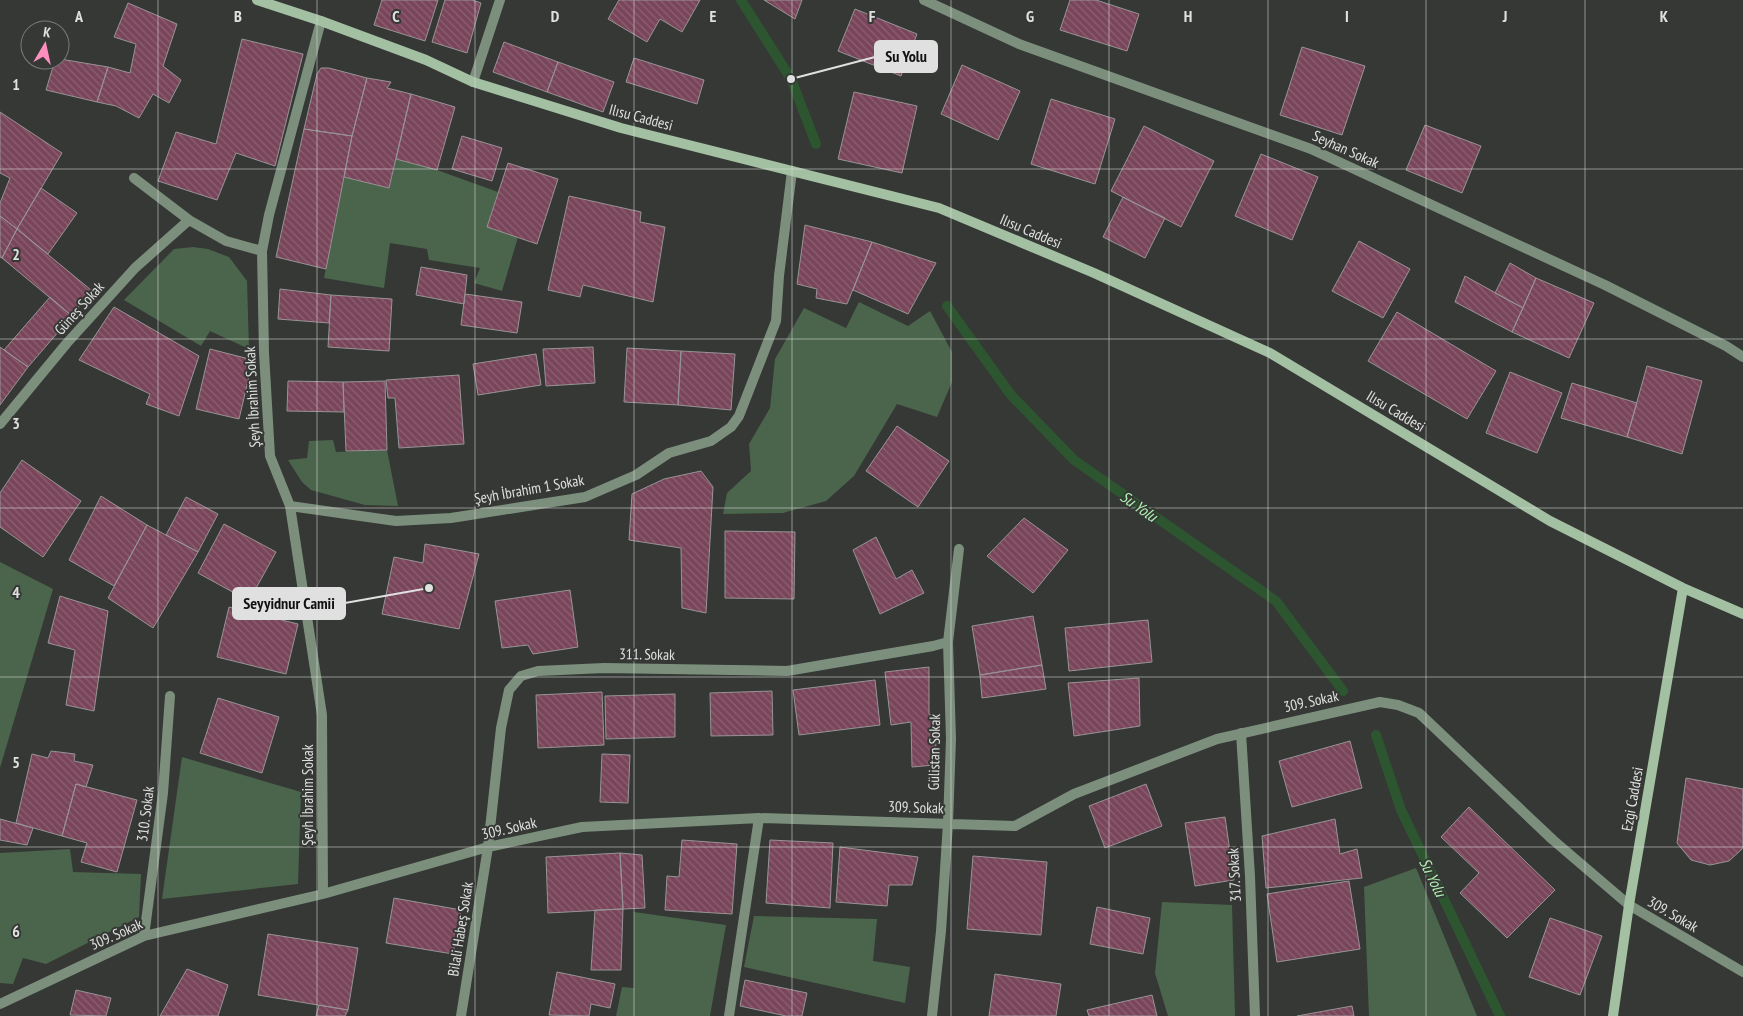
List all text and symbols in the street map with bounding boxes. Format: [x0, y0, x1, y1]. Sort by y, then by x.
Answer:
text: A [74, 6, 84, 26]
text: B [234, 6, 242, 26]
text: C [392, 6, 400, 26]
text: D [551, 6, 560, 26]
text: E [710, 6, 717, 26]
text: F [869, 6, 876, 26]
text: G [1026, 6, 1034, 26]
text: H [1184, 6, 1192, 26]
text: I [1345, 6, 1349, 26]
text: J [1502, 6, 1507, 26]
text: K [1660, 6, 1669, 26]
north arrow [20, 20, 70, 70]
text: K [42, 23, 53, 42]
callout: Su Yolu [875, 41, 937, 72]
text: Su Yolu [885, 46, 927, 66]
text: 1 [12, 74, 20, 94]
street label: Ilısu Caddesi [607, 99, 675, 135]
street label: Seyhan Sokak [1310, 126, 1382, 172]
street label: Ilısu Caddesi [997, 210, 1065, 252]
text: 2 [12, 244, 20, 264]
street label: Güneş Sokak [50, 277, 108, 339]
street label: Şeyh İbrahim Sokak [240, 346, 264, 448]
street label: Ilısu Caddesi [1363, 386, 1429, 436]
text: 3 [12, 413, 20, 433]
street label: Şeyh İbrahim 1 Sokak [473, 470, 586, 508]
water label: Su Yolu [1117, 486, 1162, 526]
text: 4 [12, 582, 20, 602]
callout: Seyyidnur Camii [233, 588, 345, 619]
text: Seyyidnur Camii [243, 593, 335, 613]
street label: 311. Sokak [619, 644, 675, 664]
street label: 309. Sokak [1282, 686, 1340, 716]
street label: Gülistan Sokak [924, 714, 944, 790]
street label: Şeyh İbrahim Sokak [298, 744, 317, 846]
text: 5 [12, 752, 20, 772]
street label: Ezgi Caddesi [1617, 765, 1647, 833]
street label: 310. Sokak [132, 785, 158, 843]
street label: 309. Sokak [888, 797, 944, 817]
street label: 309. Sokak [480, 812, 538, 844]
street label: 317. Sokak [1223, 847, 1245, 903]
water label: Su Yolu [1415, 854, 1451, 901]
street label: Bilali Habeş Sokak [443, 880, 477, 978]
street label: 309. Sokak [1644, 892, 1702, 936]
street label: 309. Sokak [87, 914, 145, 954]
text: 6 [12, 921, 20, 941]

